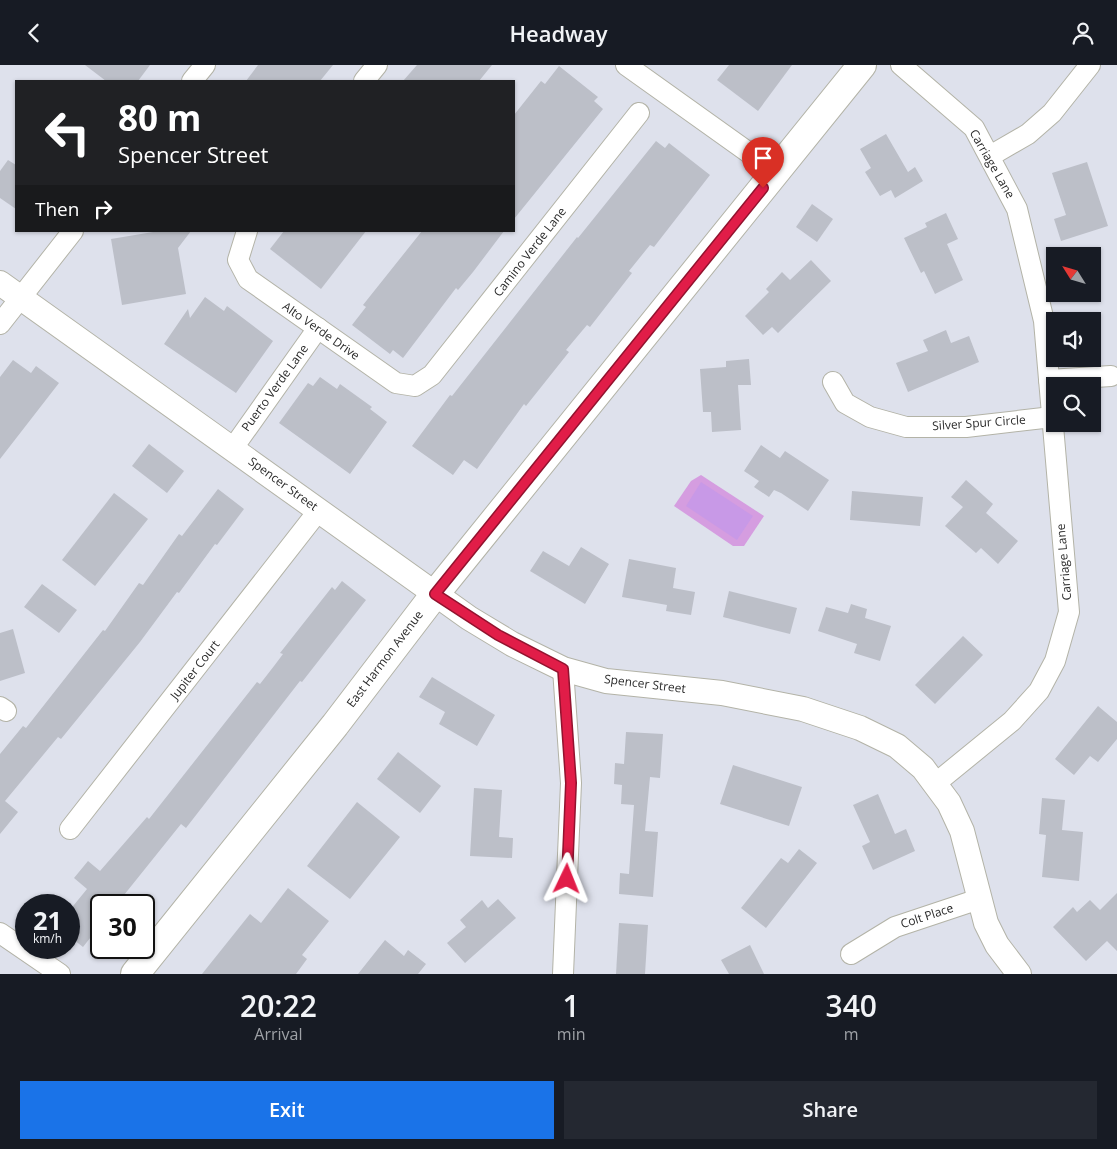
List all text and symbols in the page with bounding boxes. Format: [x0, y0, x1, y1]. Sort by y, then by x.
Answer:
text: Headway [509, 18, 608, 48]
icon: back [20, 19, 48, 47]
icon: person [1069, 19, 1097, 47]
text: 80 m [118, 94, 201, 141]
icon: left [35, 100, 100, 165]
street label: Carriage Lane [966, 126, 1019, 202]
pin [742, 137, 784, 188]
text: Spencer Street [118, 139, 268, 169]
icon: arrive [749, 144, 777, 172]
icon: right [89, 195, 117, 223]
text: Then [35, 196, 79, 222]
street label: Camino Verde Lane [489, 203, 570, 300]
north arrow [1046, 247, 1101, 303]
map controls [1046, 247, 1101, 432]
street label: Alto Verde Drive [279, 298, 363, 364]
button: sound [1046, 312, 1101, 367]
street label: Puerto Verde Lane [237, 340, 312, 435]
button: search [1046, 377, 1101, 432]
street label: Silver Spur Circle [932, 411, 1027, 434]
street label: Spencer Street [245, 453, 321, 515]
street label: Carriage Lane [1052, 523, 1075, 601]
street label: East Harmon Avenue [342, 606, 427, 711]
street label: Jupiter Court [165, 636, 223, 704]
street label: Spencer Street [603, 670, 687, 697]
position arrow [540, 852, 592, 904]
speed limit sign: 30 [90, 894, 155, 959]
street label: Colt Place [898, 899, 956, 932]
text: 21 [33, 903, 62, 937]
text: km/h [33, 930, 62, 947]
text: 20:22 [240, 985, 317, 1026]
text: 1 [563, 985, 580, 1026]
text: 340 [826, 985, 877, 1026]
text: Arrival [254, 1023, 303, 1045]
text: min [557, 1023, 586, 1045]
text: m [844, 1023, 859, 1045]
button: Exit [20, 1081, 554, 1139]
button: Share [564, 1081, 1097, 1139]

